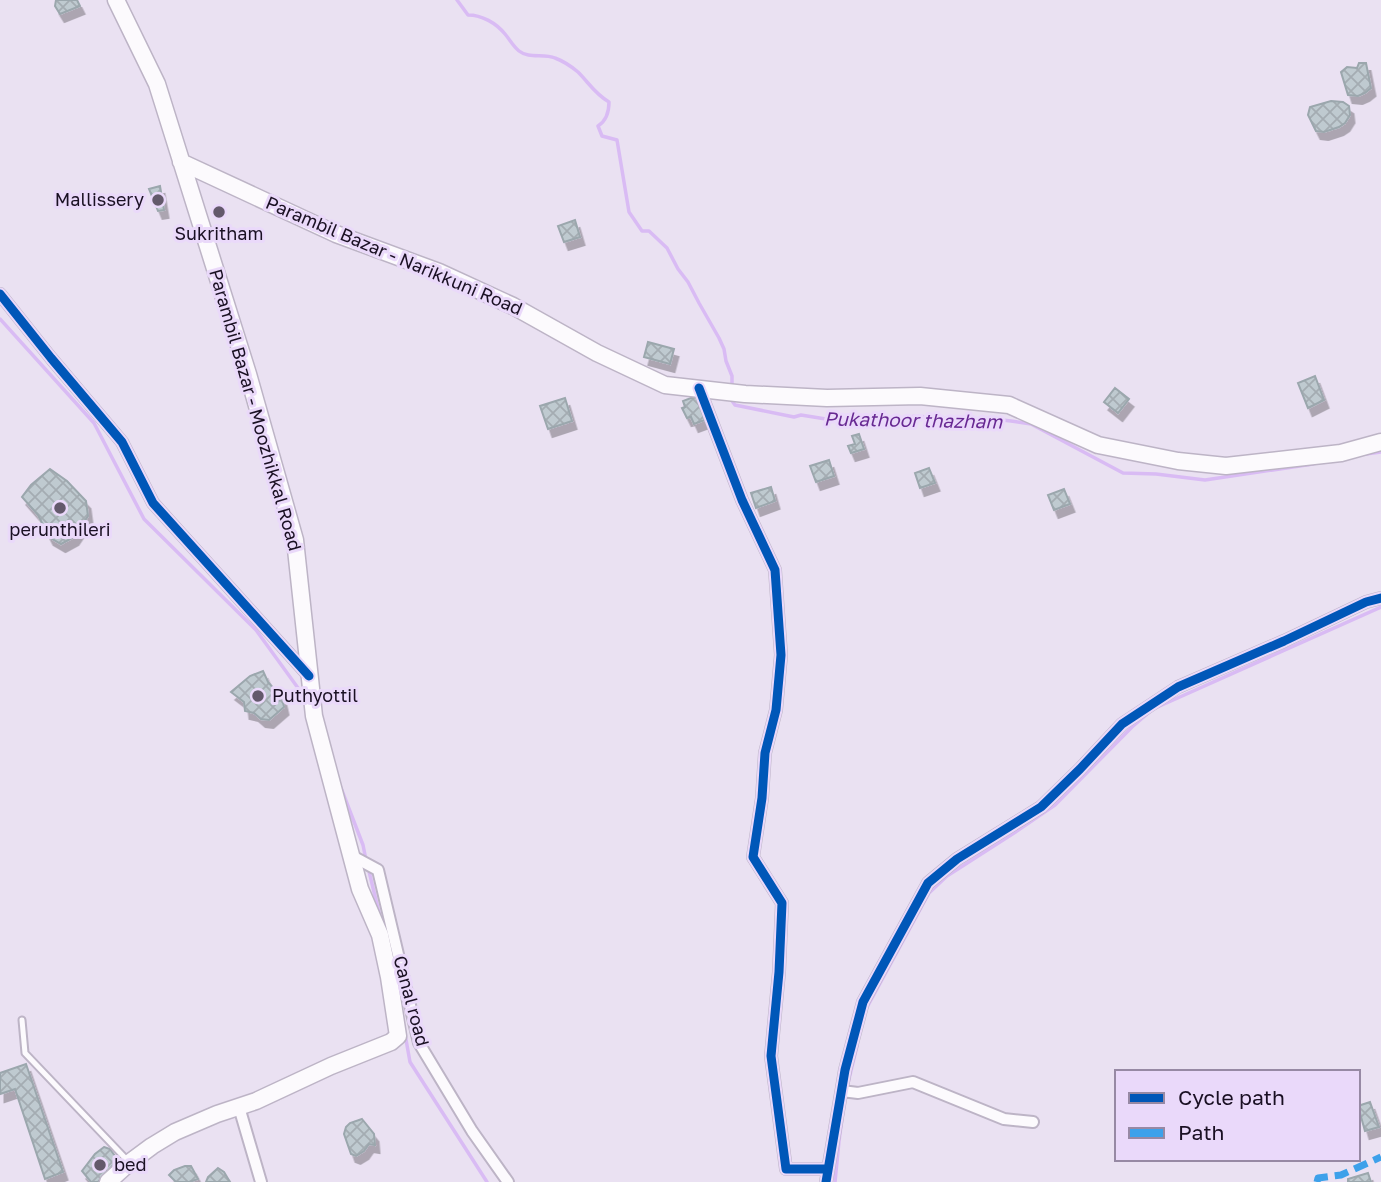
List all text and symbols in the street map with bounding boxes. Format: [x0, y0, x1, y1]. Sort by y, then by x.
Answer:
place label: Mallissery [55, 188, 144, 210]
street label: Parambil Bazar - Narikkuni Road [263, 191, 526, 319]
marker: Mallissery [150, 192, 166, 208]
marker: Sukritham [211, 204, 227, 220]
place label: Sukritham [175, 222, 263, 244]
street label: Parambil Bazar - Moozhikkal Road [205, 266, 307, 553]
water label: Pukathoor thazham [824, 406, 1003, 433]
marker: perunthileri [52, 500, 68, 516]
place label: perunthileri [9, 518, 111, 540]
place label: Puthyottil [272, 684, 358, 706]
marker: Puthyottil [250, 688, 266, 704]
street label: Canal road [389, 953, 435, 1048]
legend [1115, 1070, 1360, 1161]
text: Cycle path [1178, 1084, 1285, 1110]
text: Path [1178, 1119, 1225, 1145]
place label: bed [114, 1153, 147, 1175]
marker: bed [92, 1157, 108, 1173]

